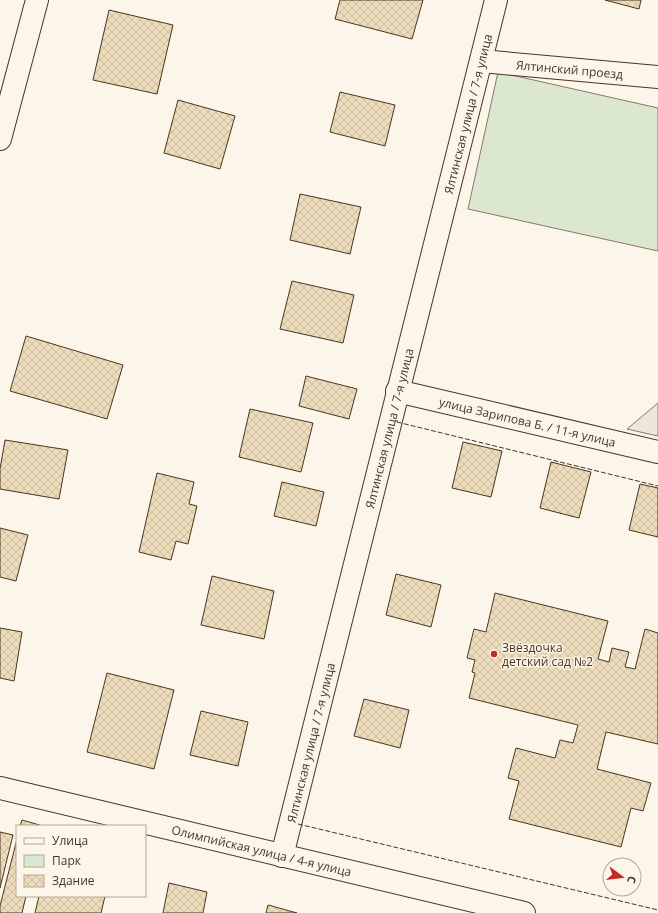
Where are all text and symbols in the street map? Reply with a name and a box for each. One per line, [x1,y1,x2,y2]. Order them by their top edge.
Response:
street label: Ялтинская улица / 7-я улица [439,32,496,196]
street label: Ялтинский проезд [515,56,624,82]
street label: Ялтинская улица / 7-я улица [361,346,417,510]
street label: улица Зарипова Б. / 11-я улица [437,393,618,450]
place label: Звёздочка детский сад №2 [502,639,593,670]
marker: Звёздочка детский сад №2 [489,649,499,659]
street label: Ялтинская улица / 7-я улица [282,661,339,824]
street label: Олимпийская улица / 4-я улица [170,821,353,880]
legend [16,825,146,897]
text: Улица [52,832,88,849]
text: Парк [52,852,82,869]
north arrow [602,857,642,897]
text: Здание [52,872,95,889]
text: С [624,874,640,885]

